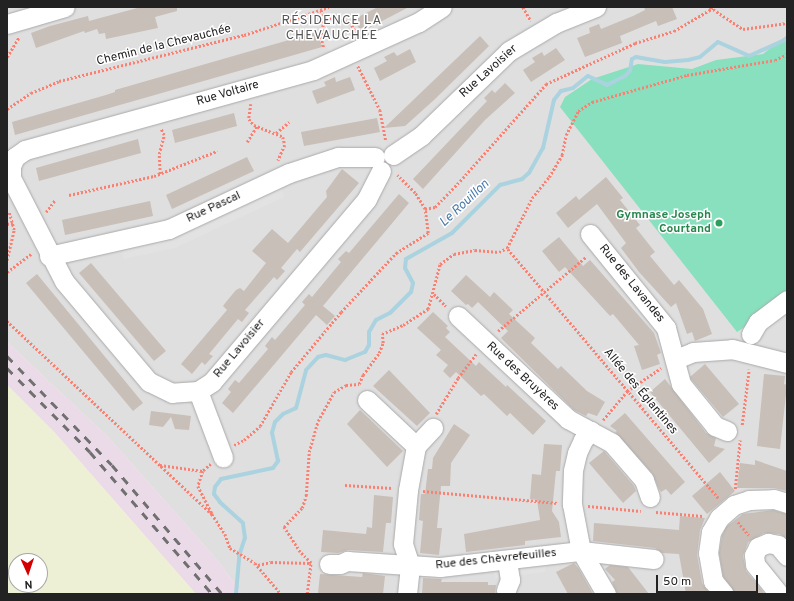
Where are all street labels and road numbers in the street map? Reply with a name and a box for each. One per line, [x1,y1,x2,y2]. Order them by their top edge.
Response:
street label: Chemin de la Chevauchée [95,22,233,70]
street label: Rue Lavoisier [457,42,521,102]
street label: Rue Voltaire [195,78,261,110]
street label: Rue Pascal [185,189,243,227]
street label: Rue des Lavandes [595,242,667,326]
street label: Rue Lavoisier [211,317,269,381]
street label: Rue des Bruyères [483,340,561,414]
street label: Allée des Églantines [600,346,680,438]
street label: Rue des Chèvrefeuilles [435,546,557,574]

